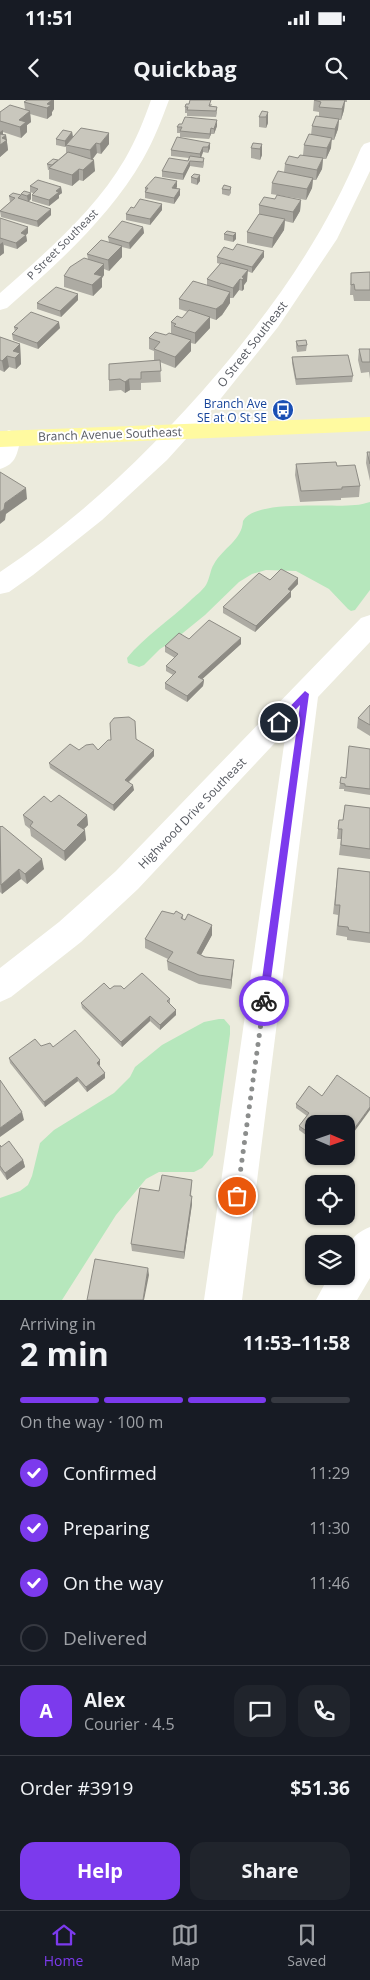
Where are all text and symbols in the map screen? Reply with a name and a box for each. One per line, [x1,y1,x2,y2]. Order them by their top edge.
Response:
text: 11:51 [25,5,74,31]
text: Quickbag [133,53,237,83]
icon: back [20,54,48,82]
icon: search [322,54,350,82]
street label: P Street Southeast [23,205,101,283]
street label: O Street Southeast [213,297,291,391]
place label: Branch Ave SE at O St SE [197,395,267,426]
bus stop icon: Branch Ave SE at O St SE [271,398,295,422]
street label: Branch Avenue Southeast [38,423,182,445]
pin [258,701,300,743]
icon: home [265,708,293,736]
street label: Highwood Drive Southeast [134,754,250,872]
courier [239,976,289,1026]
icon: bike [250,987,278,1015]
north arrow [305,1115,355,1165]
map controls [305,1115,355,1285]
pin [216,1175,258,1217]
button: locate [305,1175,355,1225]
icon: bag [223,1182,251,1210]
button: layers [305,1235,355,1285]
text: Arriving in [20,1313,96,1335]
text: 11:53–11:58 [243,1330,350,1356]
text: 2 min [20,1332,109,1375]
text: On the way · 100 m [20,1411,163,1433]
icon: check [20,1459,48,1487]
text: Confirmed [63,1460,157,1486]
text: 11:29 [309,1462,350,1484]
icon: check [20,1514,48,1542]
text: Preparing [63,1515,150,1541]
text: 11:30 [309,1517,350,1539]
icon: check [20,1569,48,1597]
text: On the way [63,1570,163,1596]
text: 11:46 [309,1572,350,1594]
text: Delivered [63,1625,147,1651]
button: chat [234,1685,286,1737]
button: phone [298,1685,350,1737]
text: Alex [84,1687,125,1713]
text: A [39,1698,53,1724]
text: Courier · 4.5 [84,1713,175,1735]
text: Order #3919 [20,1775,133,1801]
text: $51.36 [290,1775,350,1801]
button: Help [20,1842,180,1900]
button: Share [190,1842,350,1900]
tab: Home [44,1921,83,1970]
tab: Map [171,1921,200,1970]
tab: Saved [287,1921,326,1970]

